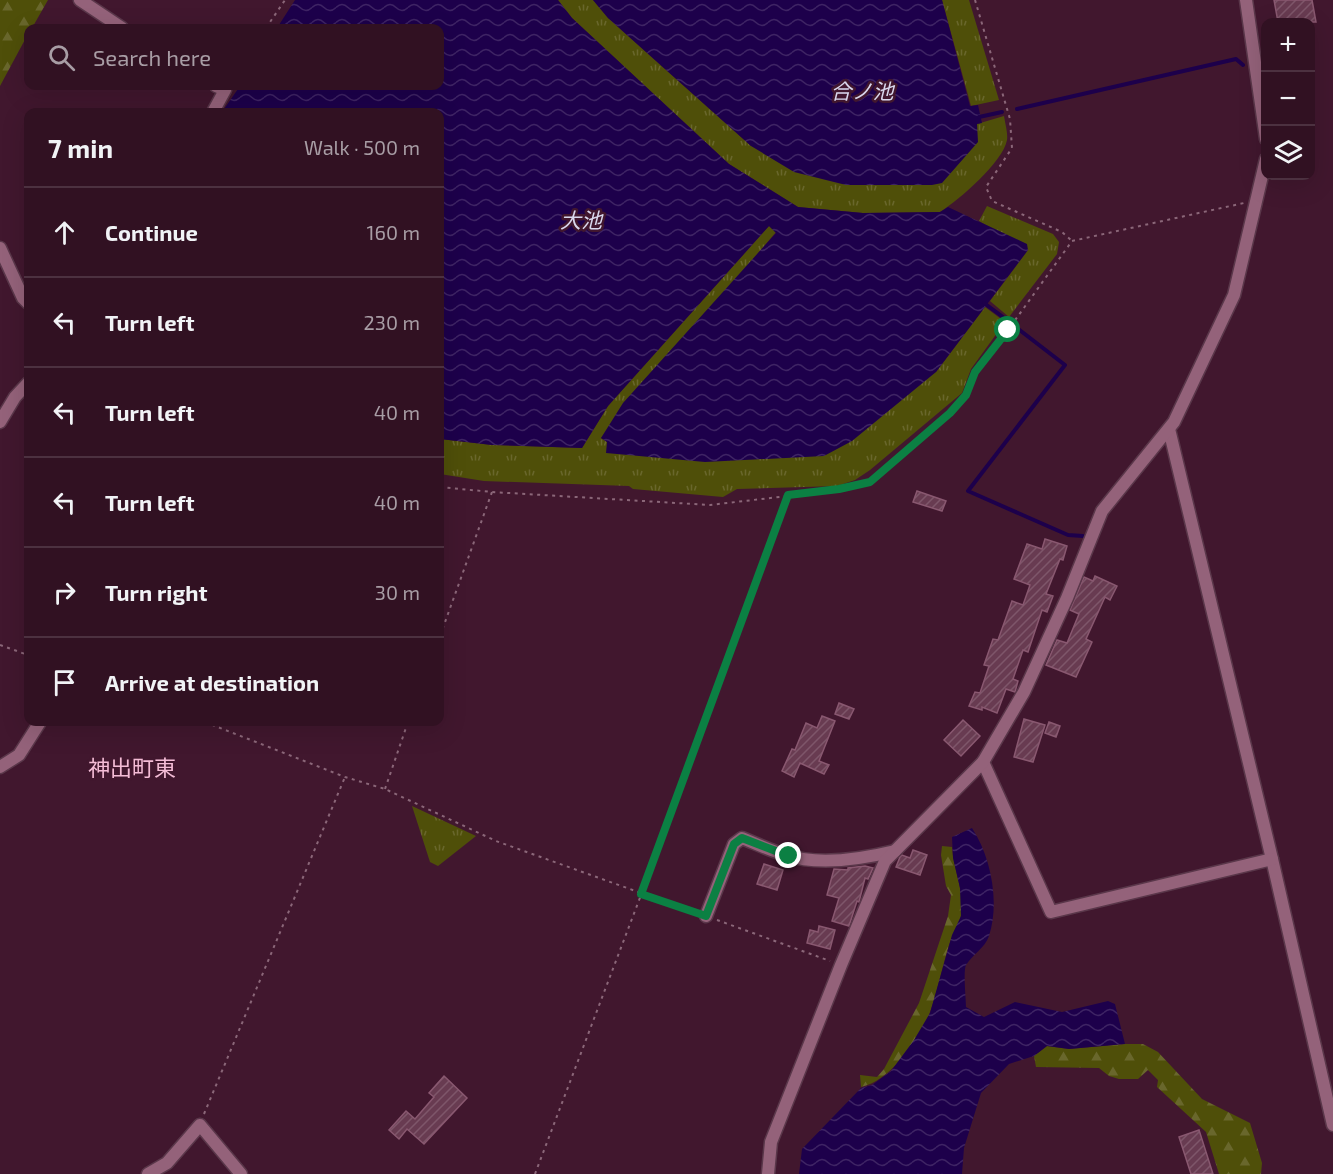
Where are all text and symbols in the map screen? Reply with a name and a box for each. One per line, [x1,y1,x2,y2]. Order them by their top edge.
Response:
map controls [1261,18,1315,180]
button: + [1261,18,1315,72]
search box [24,24,444,90]
icon: search [45,41,78,74]
text: Search here [93,44,211,70]
button: − [1261,72,1315,126]
water label: 合ノ池 [831,78,895,103]
button: layers [1261,126,1315,180]
text: 7 min [48,132,113,163]
text: Walk · 500 m [304,135,420,159]
water label: 大池 [560,207,604,232]
icon: ahead [48,216,81,249]
text: Continue [105,219,198,245]
text: 160 m [367,220,420,244]
icon: left [48,306,81,339]
text: Turn left [105,309,194,335]
text: 230 m [364,310,420,334]
route start [994,316,1020,342]
icon: left [48,396,81,429]
text: Turn left [105,399,194,425]
text: 40 m [374,400,420,424]
icon: left [48,486,81,519]
text: Turn left [105,489,194,515]
text: 40 m [374,490,420,514]
icon: right [48,576,81,609]
text: Turn right [105,579,207,605]
text: 30 m [375,580,420,604]
icon: arrive [48,666,81,699]
text: Arrive at destination [105,669,319,695]
district label: 神出町東 [88,754,176,780]
route end [775,842,801,868]

